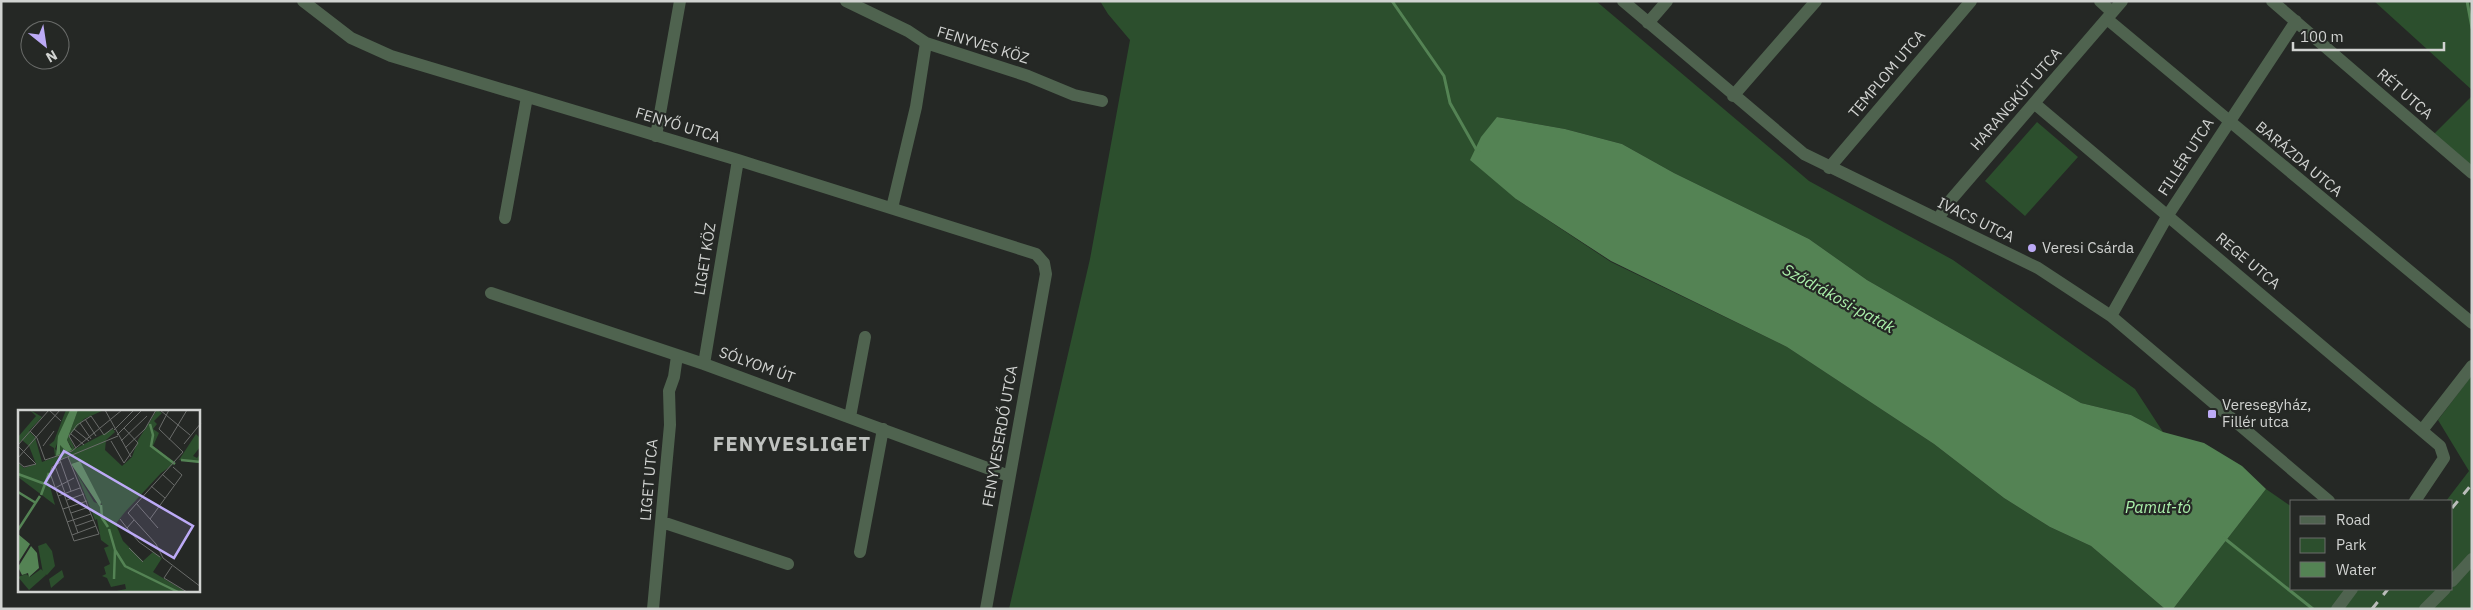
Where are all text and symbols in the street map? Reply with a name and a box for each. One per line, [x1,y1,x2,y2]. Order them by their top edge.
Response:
north arrow [20,20,70,70]
scale bar [2293,20,2444,52]
street label: FENYVES KÖZ [935,22,1032,68]
street label: TEMPLOM UTCA [1844,25,1929,122]
text: 100 m [2300,27,2344,46]
street label: HARANGKÚT UTCA [1966,43,2066,154]
text: N [43,46,60,67]
street label: RÉT UTCA [2373,64,2437,123]
street label: FENYŐ UTCA [633,103,723,147]
street label: FILLÉR UTCA [2153,114,2218,199]
street label: BARÁZDA UTCA [2252,117,2347,201]
street label: IVACS UTCA [1935,193,2018,246]
street label: LIGET KÖZ [689,221,720,296]
street label: REGE UTCA [2212,228,2285,293]
place label: Veresi Csárda [2042,238,2134,257]
marker: Veresi Csárda [2026,242,2038,254]
water label: Sződrákosi-patak [1779,259,1899,337]
street label: SÓLYOM ÚT [717,342,798,387]
street label: FENYVESERDŐ UTCA [978,363,1021,508]
place label: Veresegyház, Fillér utca [2222,395,2311,431]
marker: Veresegyház, Fillér utca [2206,408,2218,420]
inset map [18,410,200,592]
district label: FENYVESLIGET [713,430,871,457]
street label: LIGET UTCA [635,438,662,522]
water label: Pamut-tó [2125,497,2191,517]
legend [2290,500,2453,590]
text: Road [2336,510,2371,529]
text: Park [2336,535,2366,554]
text: Water [2336,560,2377,579]

